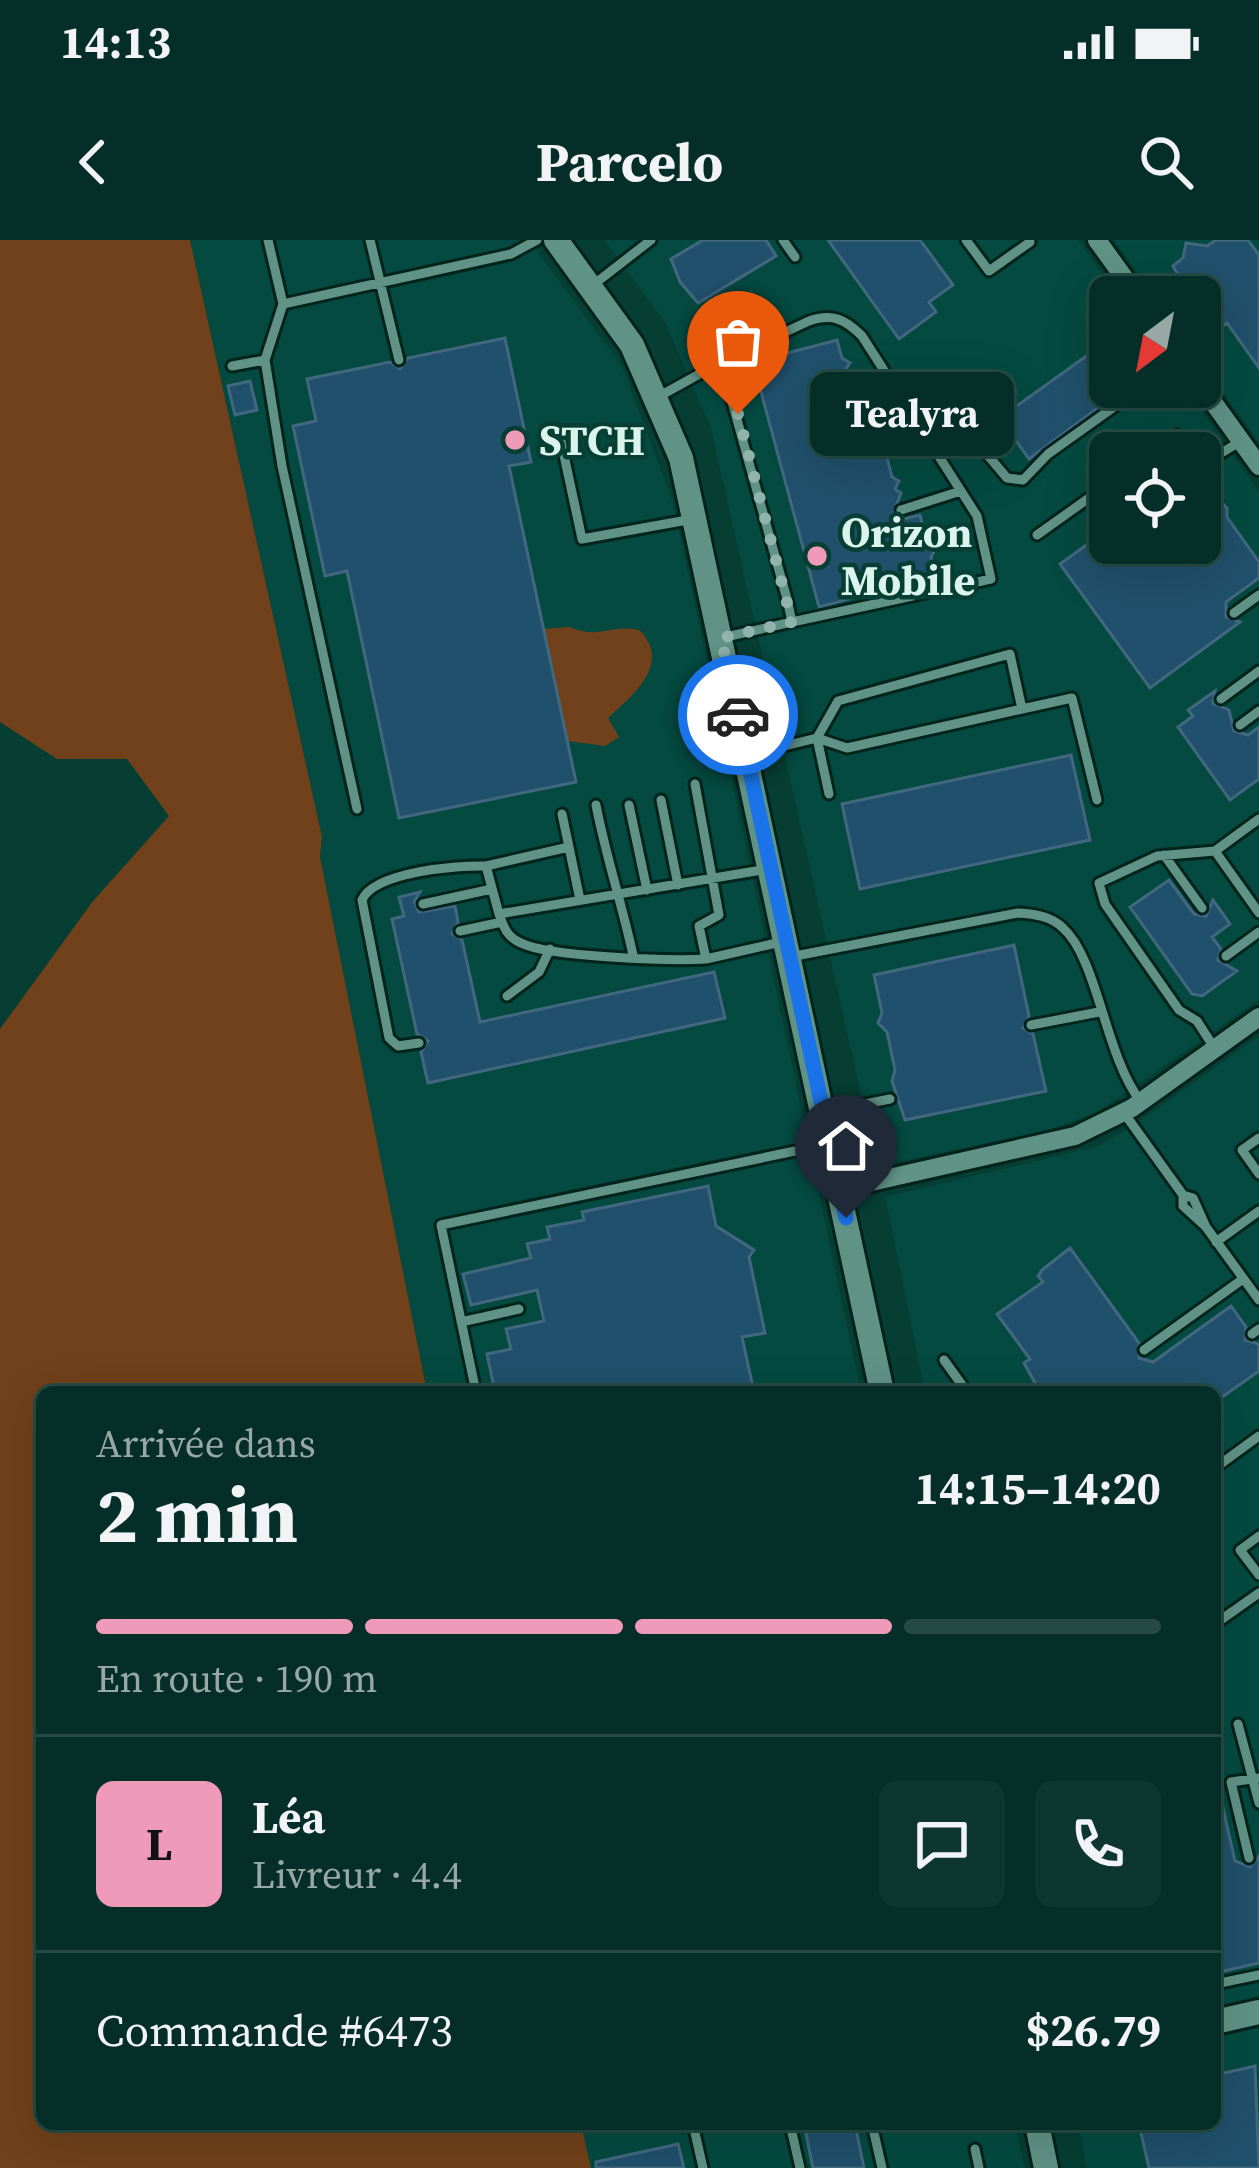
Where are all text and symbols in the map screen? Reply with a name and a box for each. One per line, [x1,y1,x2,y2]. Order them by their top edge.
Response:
text: 14:13 [60,11,171,73]
text: Parcelo [536,125,723,199]
icon: back [60,129,126,195]
icon: search [1133,129,1199,195]
north arrow [1089,276,1221,408]
map controls [1089,276,1221,564]
pin [687,291,789,414]
icon: bag [705,309,771,375]
callout: Tealyra [810,372,1014,456]
text: Tealyra [845,387,979,440]
place label: STCH [539,411,645,469]
marker: STCH [502,427,528,453]
button: locate [1089,432,1221,564]
place label: Orizon Mobile [841,503,975,609]
marker: Orizon Mobile [804,543,830,569]
courier [678,655,798,775]
icon: car [705,682,771,748]
pin [795,1095,897,1218]
icon: home [813,1113,879,1179]
text: Arrivée dans [96,1417,316,1470]
text: 14:15–14:20 [915,1457,1161,1519]
text: 2 min [96,1461,298,1568]
text: En route · 190 m [96,1652,377,1705]
button: chat [879,1781,1005,1907]
button: phone [1035,1781,1161,1907]
text: Léa [252,1786,325,1848]
text: L [146,1813,172,1875]
text: Livreur · 4.4 [252,1848,462,1901]
text: Commande #6473 [96,1999,453,2061]
text: $26.79 [1026,1999,1161,2061]

